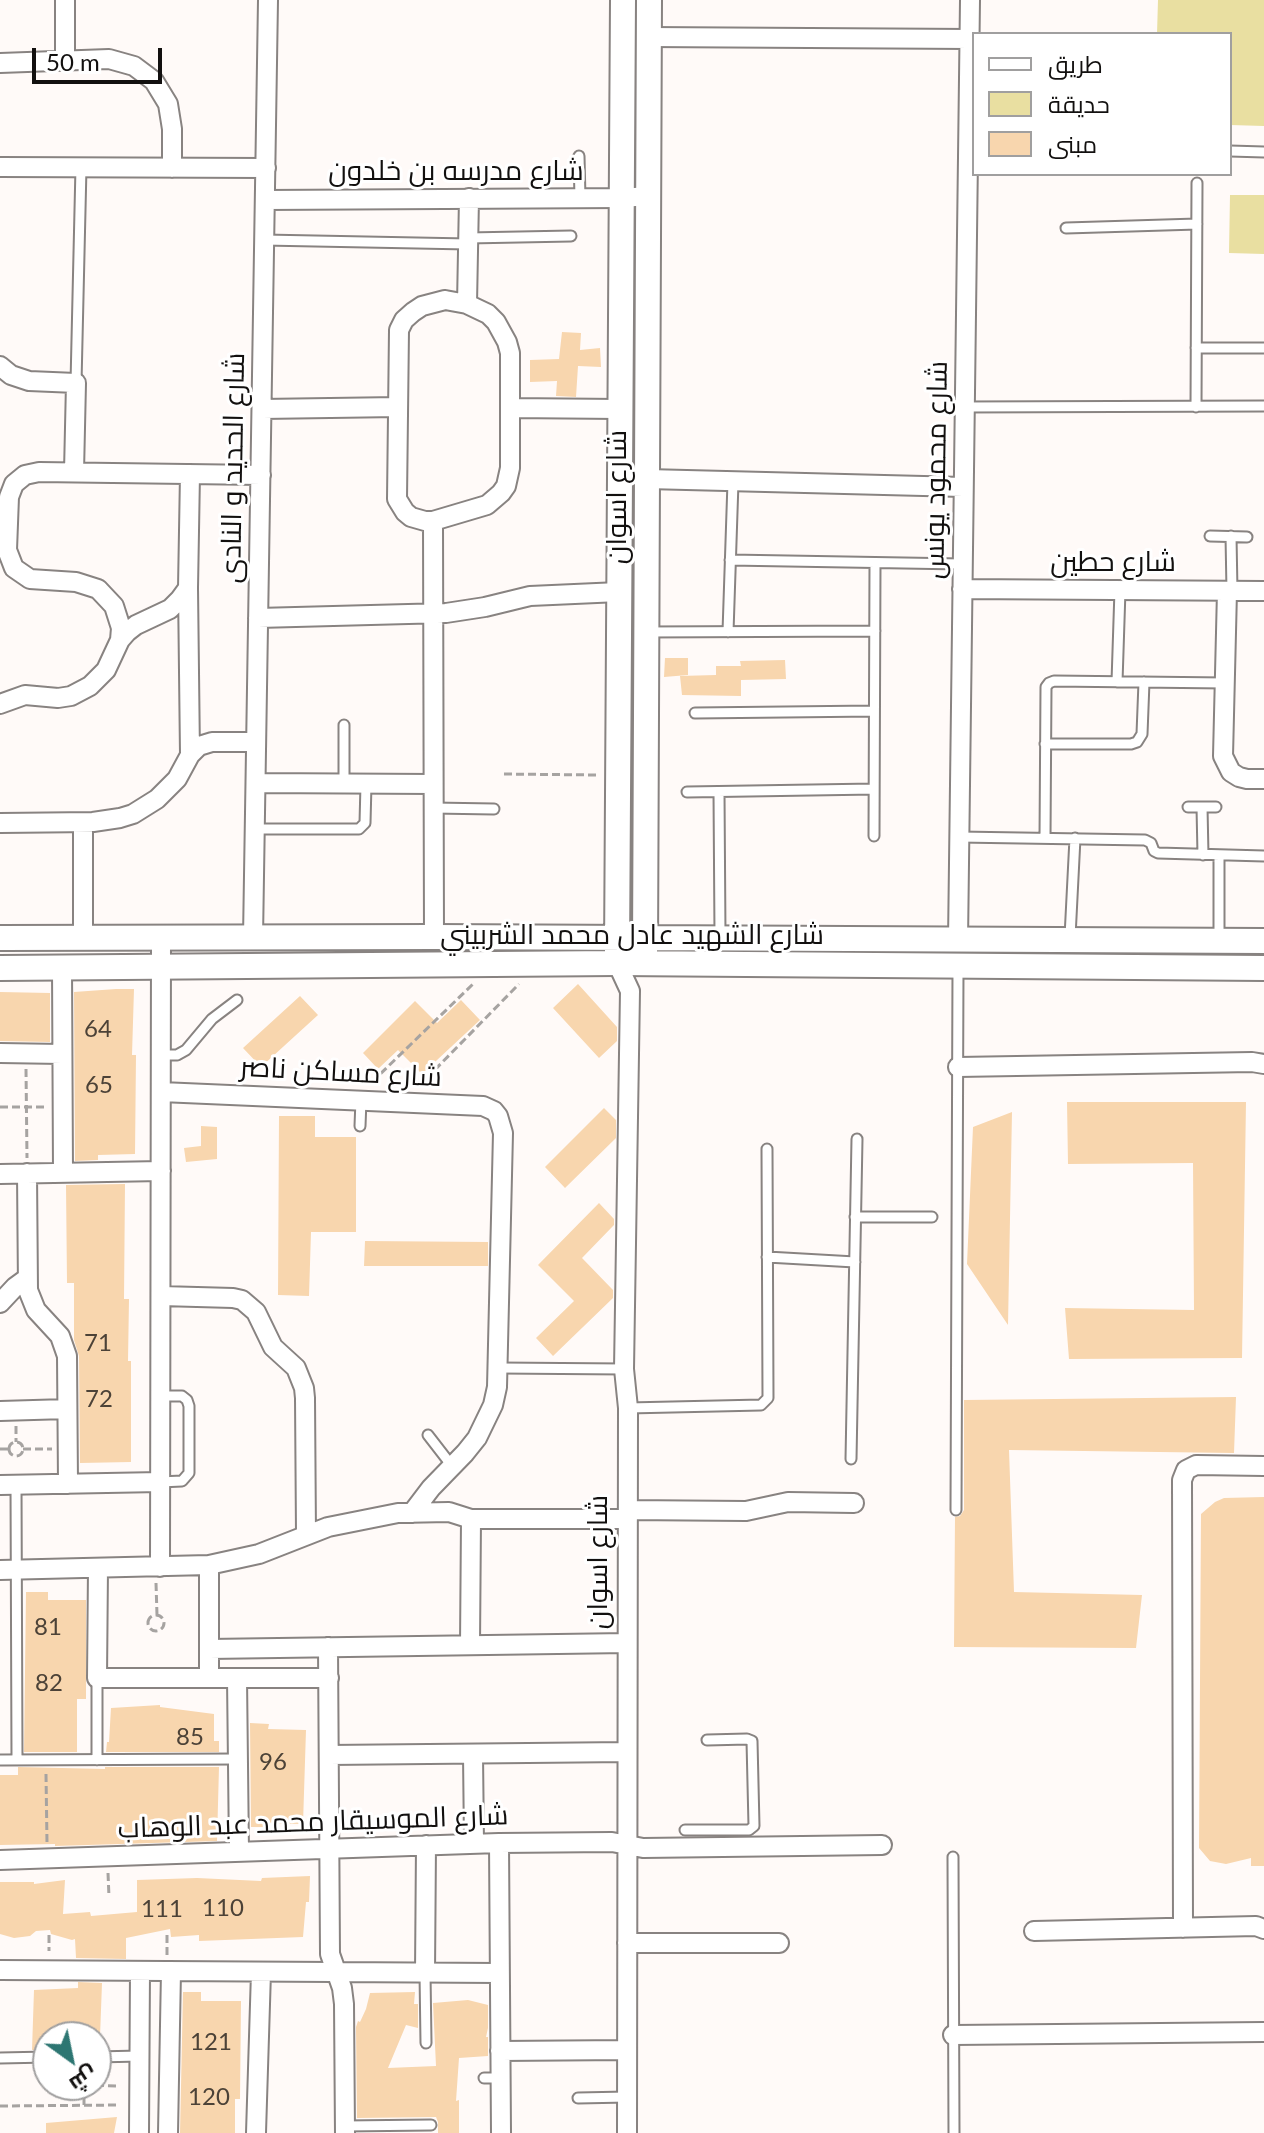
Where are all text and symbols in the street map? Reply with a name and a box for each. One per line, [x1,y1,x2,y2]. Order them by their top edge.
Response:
scale bar [36,32,166,82]
legend [972,32,1232,176]
text: 50 m [46,47,100,76]
text: طريق [1048,49,1103,78]
text: حديقة [1048,89,1110,118]
text: مبنى [1048,129,1097,158]
street label: شارع مدرسه بن خلدون [328,154,584,188]
street label: شارع الحديد و النادى [214,352,252,584]
street label: شارع محمود يونس [917,361,955,579]
street label: شارع اسوان [600,430,634,564]
street label: شارع حطين [1050,545,1176,579]
street label: شارع الشهيد عادل محمد الشربيني [440,918,824,952]
house number: 64 [84,1015,112,1043]
street label: شارع مساكن ناصر [239,1050,443,1094]
house number: 65 [85,1071,113,1099]
house number: 71 [84,1329,112,1357]
house number: 72 [85,1385,113,1413]
street label: شارع اسوان [581,1495,615,1629]
house number: 81 [34,1613,62,1641]
house number: 82 [35,1669,63,1697]
house number: 85 [176,1723,204,1751]
house number: 96 [259,1748,287,1776]
street label: شارع الموسيقار محمد عبد الوهاب [117,1798,509,1846]
house number: 110 [202,1894,244,1922]
house number: 111 [141,1895,183,1923]
north arrow [32,2021,112,2101]
house number: 121 [190,2028,232,2056]
text: ش [65,2061,103,2099]
house number: 120 [188,2083,230,2111]

